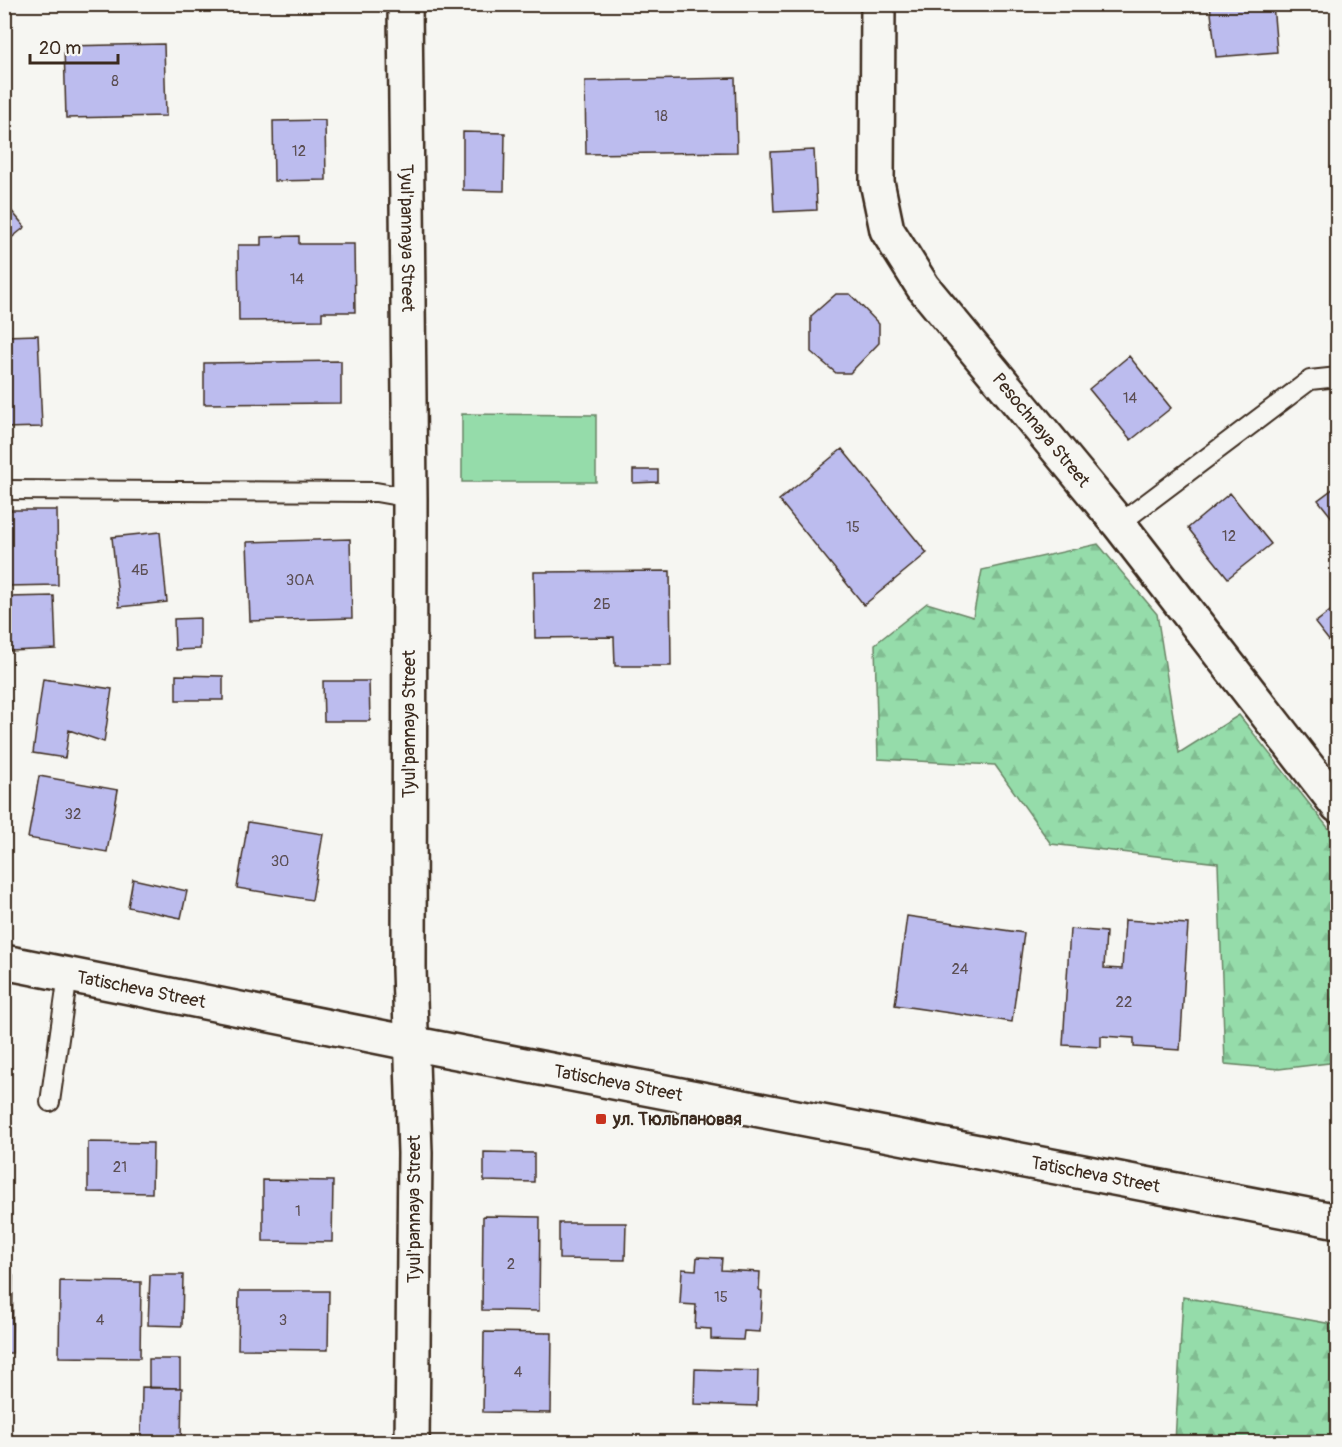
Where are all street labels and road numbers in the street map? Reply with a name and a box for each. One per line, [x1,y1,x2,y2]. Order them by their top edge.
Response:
street label: Tyul'pannaya Street [395,164,420,313]
street label: Pesochnaya Street [987,368,1096,492]
street label: Tyul'pannaya Street [398,649,421,798]
street label: Tatischeva Street [75,965,209,1014]
street label: Tatischeva Street [552,1059,685,1107]
street label: Tyul'pannaya Street [403,1134,426,1283]
street label: Tatischeva Street [1029,1151,1163,1198]

